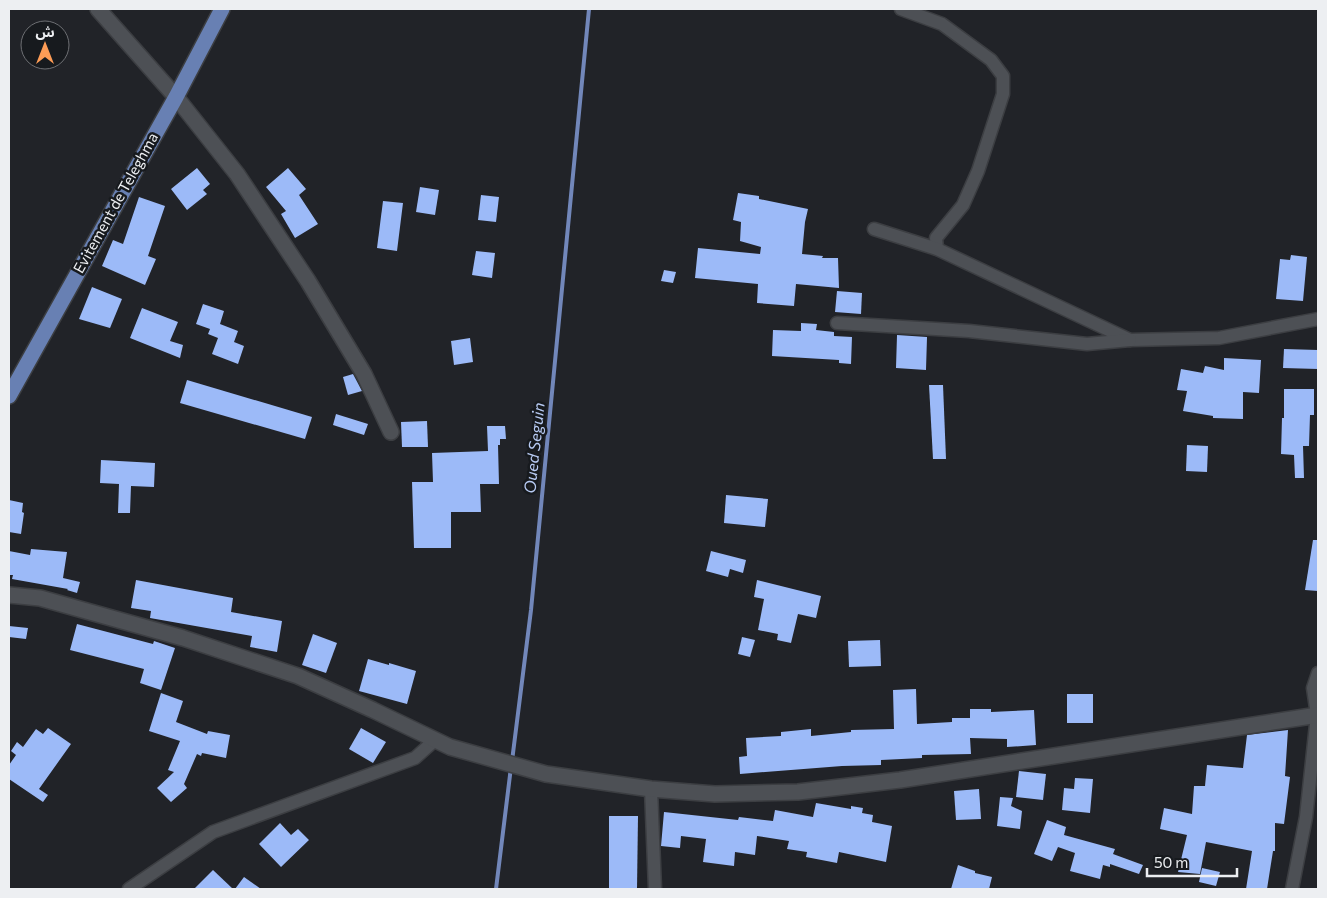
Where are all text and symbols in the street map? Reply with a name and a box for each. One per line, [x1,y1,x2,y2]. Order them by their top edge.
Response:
north arrow [20,20,70,70]
text: ش [35,23,55,40]
street label: Evitement de Teleghma [69,129,161,276]
water label: Oued Seguin [519,401,548,494]
scale bar [1147,846,1237,878]
text: 50 m [1154,853,1188,871]

